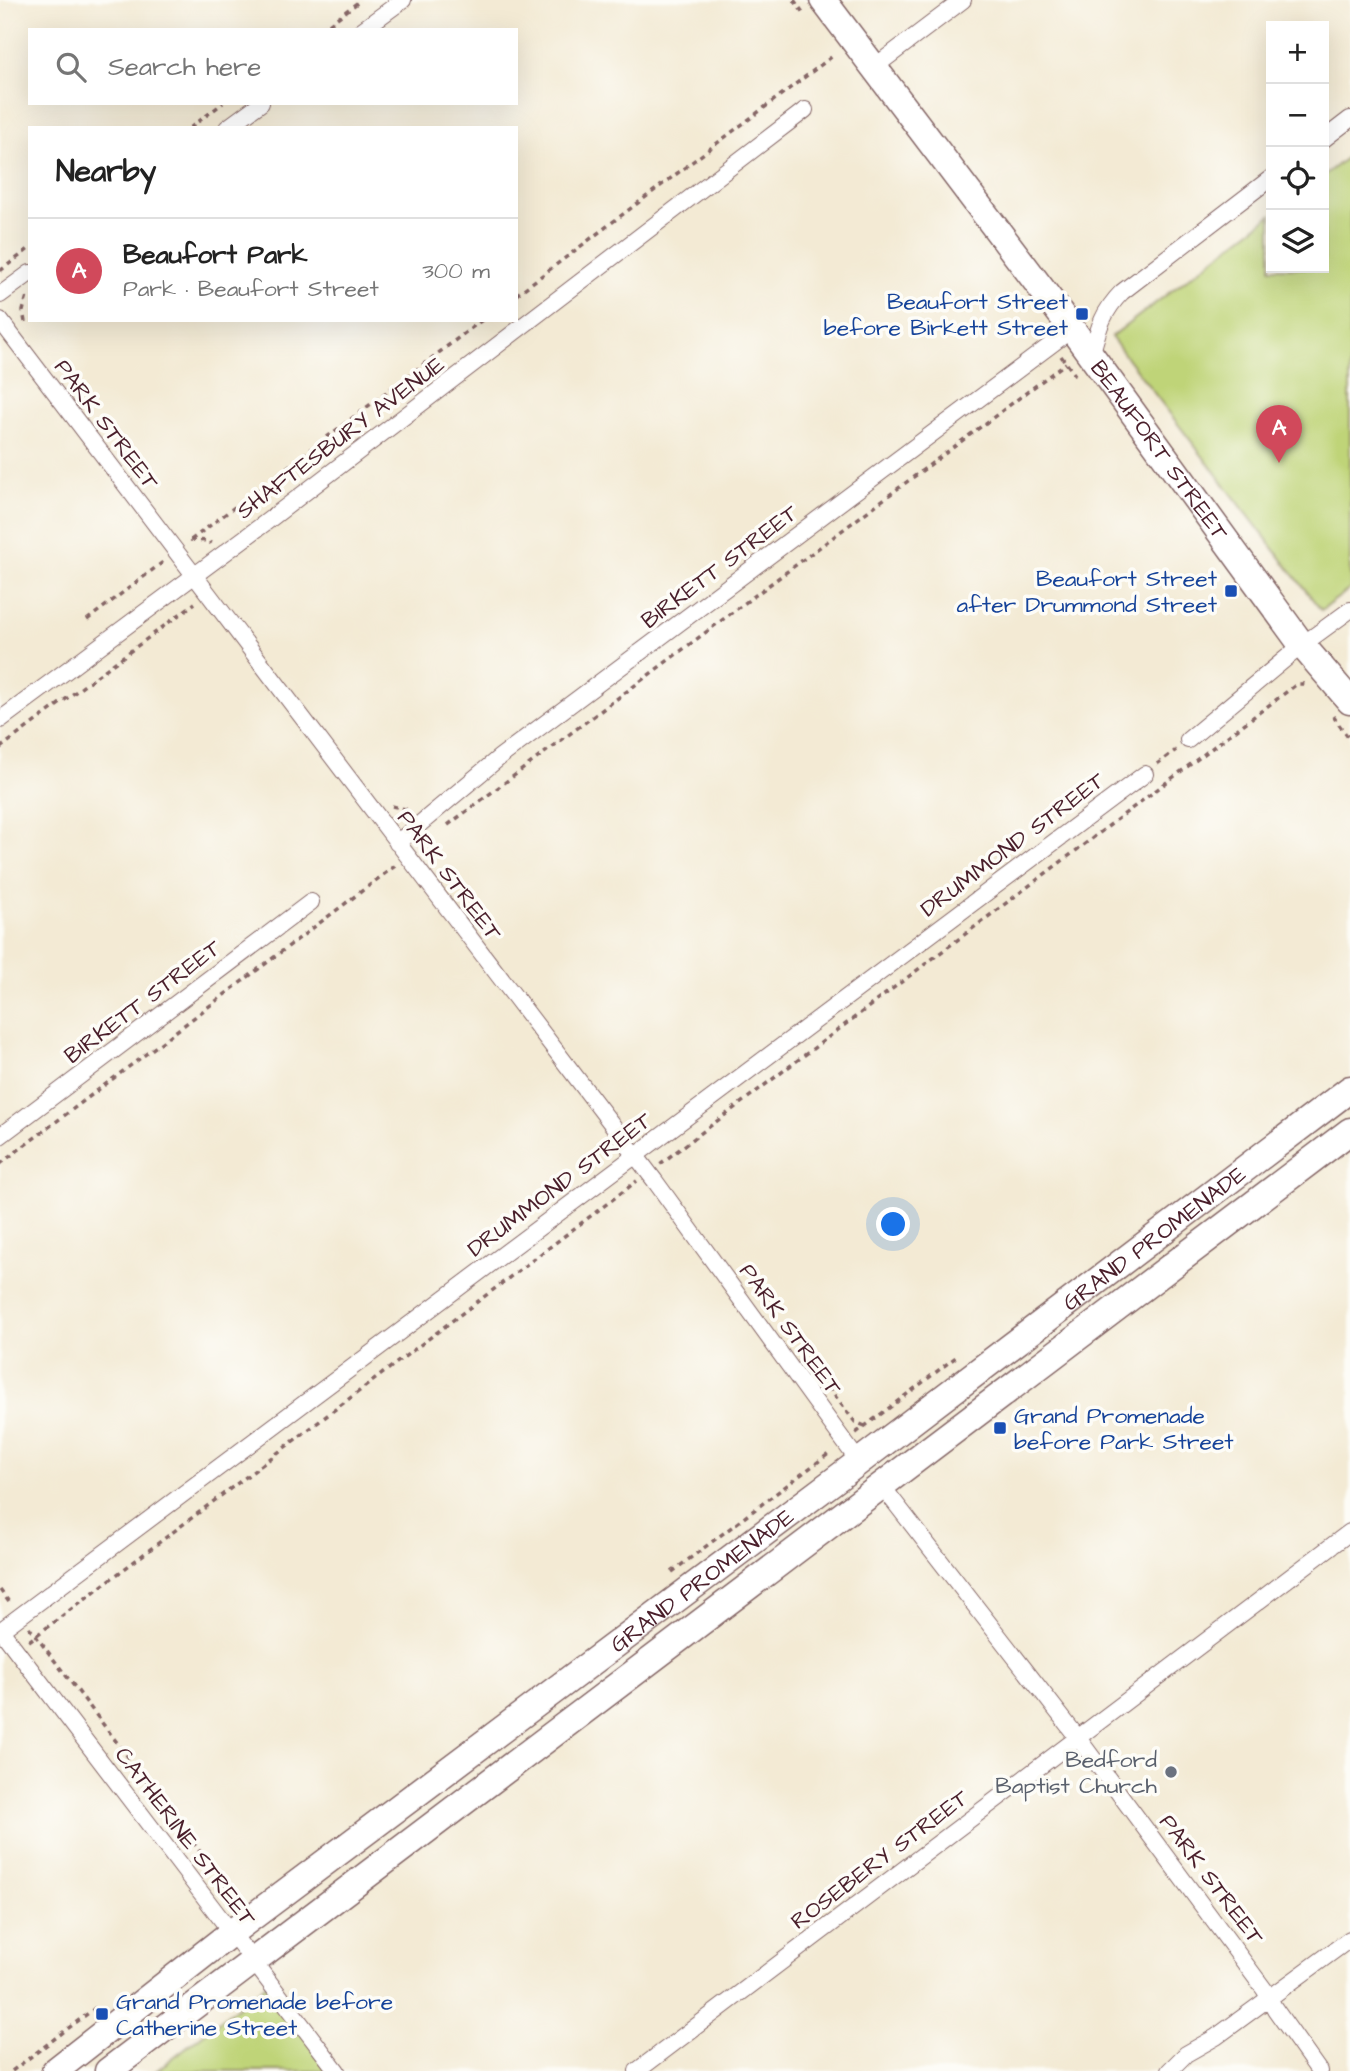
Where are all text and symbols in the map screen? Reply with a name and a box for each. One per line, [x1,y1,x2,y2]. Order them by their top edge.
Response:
map controls [1266,21,1329,273]
button: + [1266,21,1329,84]
search box [28,28,518,105]
icon: search [52,48,90,86]
text: Search here [108,49,261,85]
button: − [1266,84,1329,147]
button: locate [1266,147,1329,210]
text: Nearby [56,151,156,193]
button: layers [1266,210,1329,273]
text: Beaufort Park [123,237,307,273]
text: A [72,255,86,287]
text: 300 m [422,255,490,287]
text: Park · Beaufort Street [123,273,379,305]
place label: Beaufort Street before Birkett Street [824,286,1069,344]
marker: Beaufort Street before Birkett Street [1074,306,1090,322]
street label: SHAFTESBURY AVENUE [230,349,452,527]
street label: PARK STREET [46,353,166,497]
street label: BEAUFORT STREET [1083,354,1236,548]
pin: A [1256,405,1302,463]
street label: BIRKETT STREET [635,497,805,636]
place label: Beaufort Street after Drummond Street [957,563,1218,621]
marker: Beaufort Street after Drummond Street [1223,583,1239,599]
street label: DRUMMOND STREET [914,764,1112,925]
street label: PARK STREET [389,804,509,948]
street label: BIRKETT STREET [58,932,228,1071]
street label: DRUMMOND STREET [461,1104,659,1265]
street label: GRAND PROMENADE [1056,1158,1253,1319]
your location [876,1207,910,1241]
street label: PARK STREET [731,1257,849,1403]
place label: Grand Promenade before Park Street [1014,1400,1234,1458]
marker: Grand Promenade before Park Street [992,1420,1008,1436]
street label: GRAND PROMENADE [604,1501,801,1660]
street label: CATHERINE STREET [107,1740,264,1933]
place label: Bedford Baptist Church [995,1744,1158,1802]
marker: Bedford Baptist Church [1163,1764,1179,1780]
street label: ROSEBERY STREET [784,1782,976,1937]
street label: PARK STREET [1151,1808,1271,1952]
place label: Grand Promenade before Catherine Street [116,1986,393,2044]
marker: Grand Promenade before Catherine Street [94,2006,110,2022]

